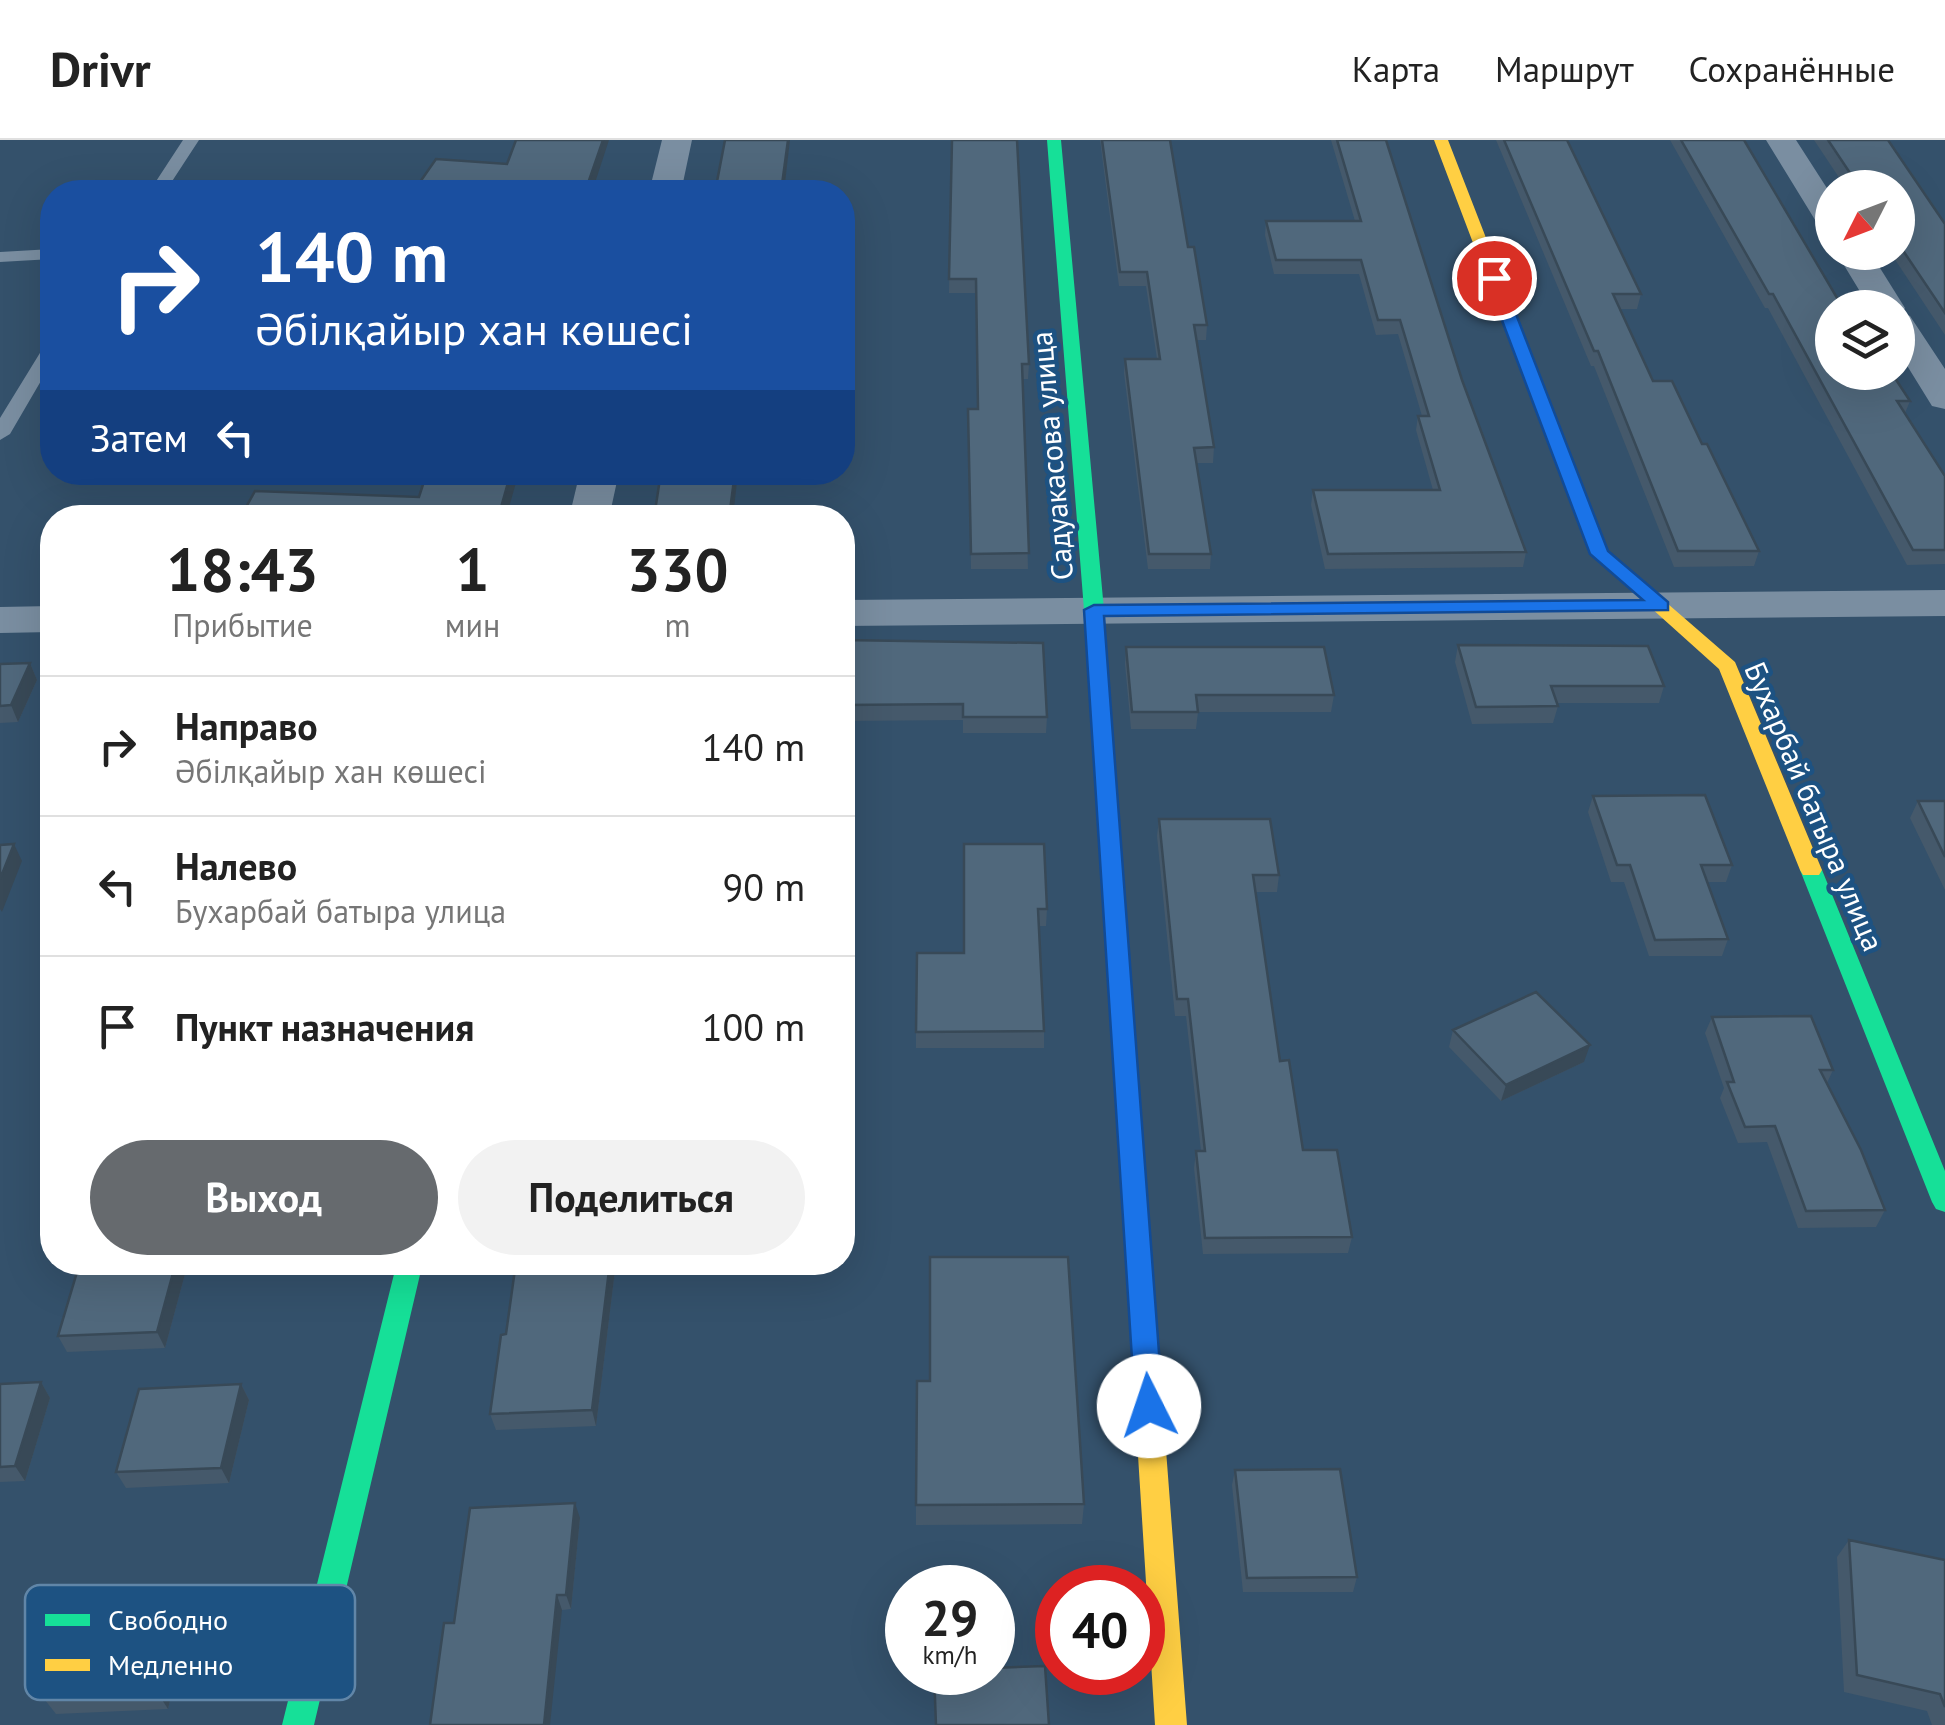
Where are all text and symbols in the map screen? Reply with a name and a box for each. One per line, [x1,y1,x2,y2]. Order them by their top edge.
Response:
text: Drivr [50,38,151,100]
text: Карта [1352,46,1440,92]
text: Маршрут [1495,46,1634,92]
text: Сохранённые [1689,46,1895,92]
north arrow [1815,170,1915,270]
map controls [1815,170,1915,390]
text: 140 m [255,211,448,301]
icon: right [90,220,220,350]
pin [1452,236,1537,321]
icon: arrive [1467,251,1522,306]
button: layers [1815,290,1915,390]
text: Әбілқайыр хан көшесі [255,299,693,357]
street label: Садуакасова улица [1021,330,1081,582]
icon: left [208,410,263,465]
text: Затем [90,413,188,462]
text: 18:43 [166,530,319,608]
text: 1 [456,530,490,608]
text: 330 [627,530,729,608]
text: Прибытие [172,604,313,646]
text: мин [445,604,500,646]
text: m [665,604,691,646]
street label: Бухарбай батыра улица [1736,656,1894,956]
text: Направо [175,701,318,750]
icon: right [90,719,145,774]
text: 140 m [702,722,805,771]
text: Әбілқайыр хан көшесі [175,750,487,792]
text: Налево [175,841,297,890]
icon: left [90,859,145,914]
text: 90 m [723,862,805,911]
text: Бухарбай батыра улица [175,890,506,932]
icon: arrive [90,999,145,1054]
text: Пункт назначения [175,1002,474,1051]
text: 100 m [702,1002,805,1051]
button: Выход [90,1140,438,1255]
button: Поделиться [458,1140,805,1255]
position arrow [1097,1354,1201,1458]
speed limit sign: 40 [1035,1565,1165,1695]
legend [25,1585,355,1700]
text: 29 [922,1585,978,1650]
text: Свободно [108,1601,228,1638]
text: km/h [923,1639,977,1671]
text: Медленно [108,1646,233,1683]

